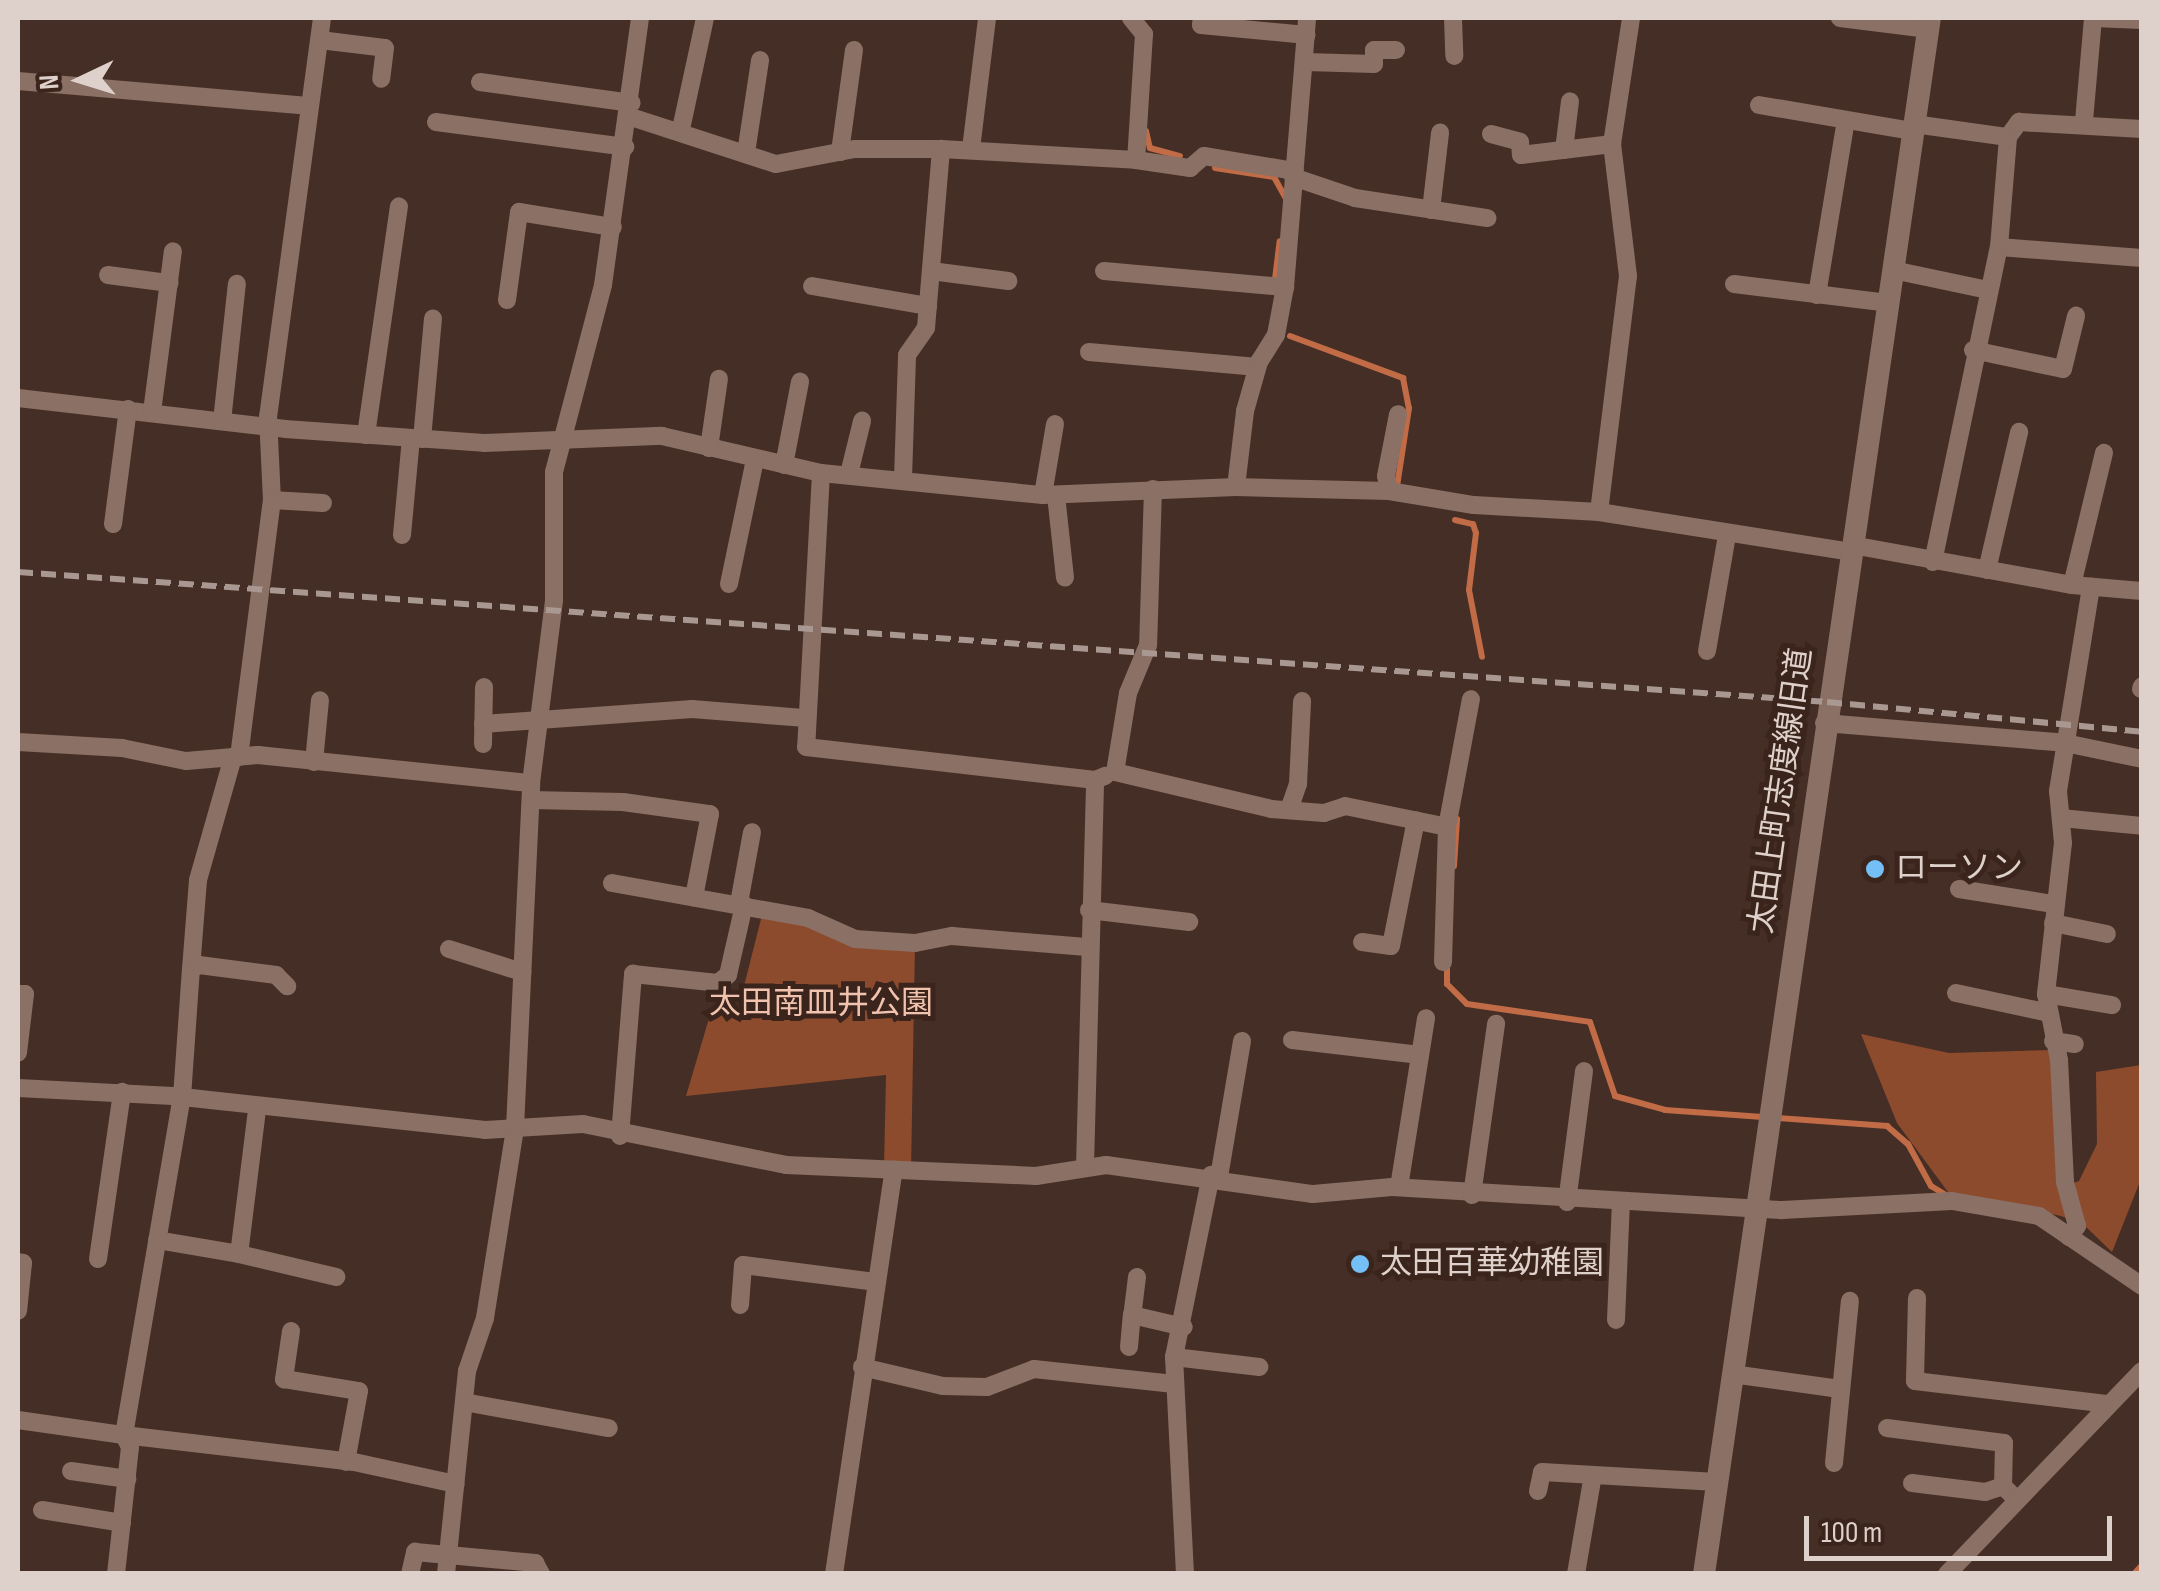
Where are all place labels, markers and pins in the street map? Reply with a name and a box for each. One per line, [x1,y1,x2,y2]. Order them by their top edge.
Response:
place label: ローソン [1895,850,2023,888]
marker: ローソン [1864,858,1886,880]
place label: 太田百華幼稚園 [1380,1245,1604,1283]
marker: 太田百華幼稚園 [1349,1253,1371,1275]

